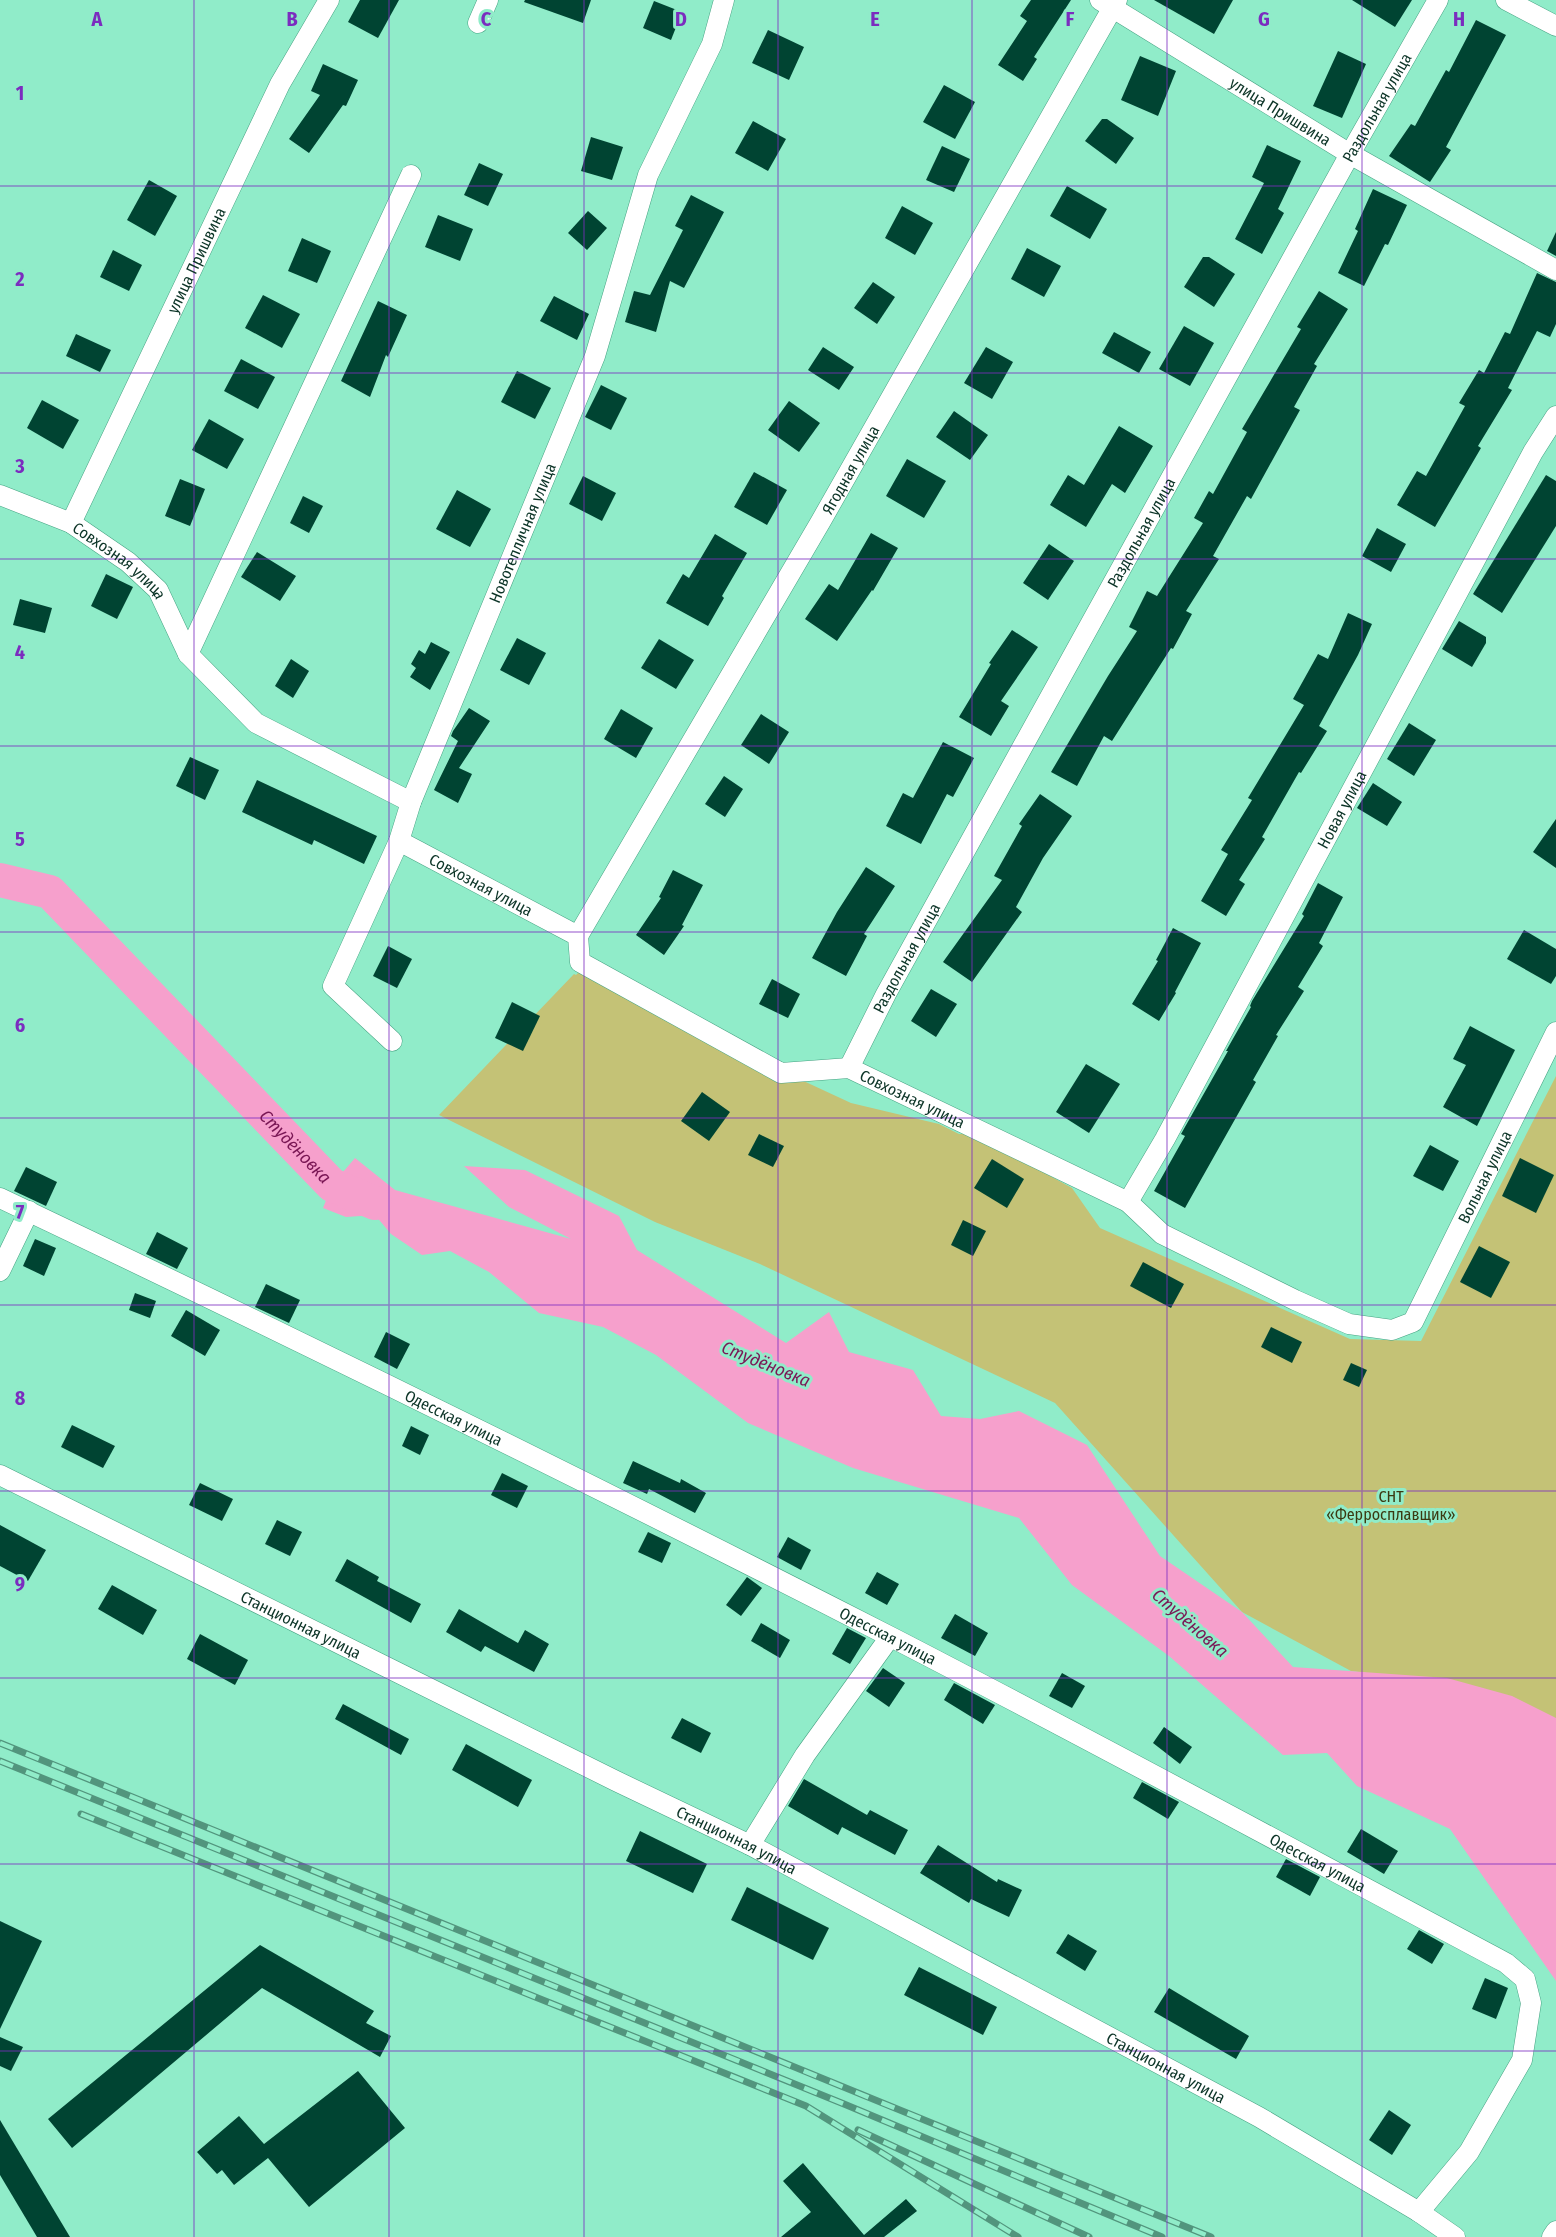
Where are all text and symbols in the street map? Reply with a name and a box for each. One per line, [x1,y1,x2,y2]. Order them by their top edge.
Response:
text: A [91,7,104,31]
text: B [286,7,298,31]
text: C [481,7,492,31]
text: D [675,7,687,31]
text: E [870,7,880,31]
text: F [1066,7,1075,31]
text: G [1258,7,1270,31]
text: H [1453,7,1465,31]
street label: Раздольная улица [1338,49,1415,165]
street label: улица Пришвина [1227,73,1335,150]
text: 1 [16,81,24,105]
street label: улица Пришвина [163,204,229,316]
text: 2 [14,267,25,291]
street label: Ягодная улица [817,422,883,517]
text: 3 [14,454,25,478]
street label: Новотепличная улица [485,460,559,606]
street label: Раздольная улица [1103,474,1179,591]
street label: Совхозная улица [69,518,170,602]
text: 4 [15,640,25,664]
street label: Новая улица [1313,767,1370,852]
text: 5 [15,827,25,851]
street label: Совхозная улица [426,849,536,920]
street label: Раздольная улица [869,900,944,1016]
text: 6 [15,1013,25,1037]
street label: Совхозная улица [857,1065,968,1132]
water label: Студёновка [255,1105,336,1188]
street label: Вольная улица [1454,1127,1515,1226]
text: 7 [16,1200,25,1224]
water label: Студёновка [718,1336,814,1392]
street label: Одесская улица [402,1385,506,1450]
text: 8 [15,1386,26,1410]
park label: СНТ «Ферросплавщик» [1326,1487,1456,1524]
text: 9 [15,1572,25,1596]
water label: Студёновка [1147,1584,1233,1662]
street label: Станционная улица [238,1587,364,1662]
street label: Одесская улица [836,1603,940,1668]
street label: Станционная улица [674,1802,800,1878]
street label: Одесская улица [1266,1829,1369,1896]
street label: Станционная улица [1103,2028,1229,2107]

